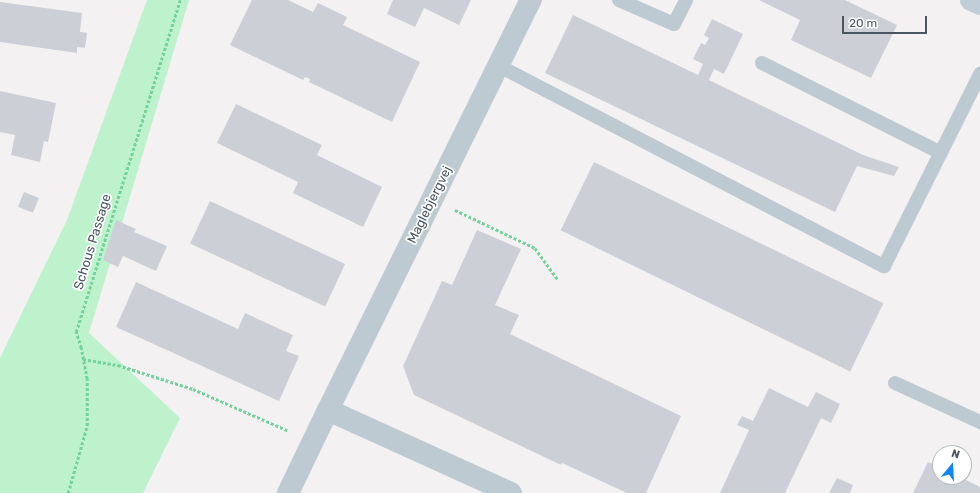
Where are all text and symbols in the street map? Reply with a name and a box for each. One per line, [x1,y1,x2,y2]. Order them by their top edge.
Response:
scale bar [844,8,929,34]
text: 20 m [849,16,877,30]
street label: Maglebjergvej [405,164,455,246]
street label: Schous Passage [71,192,115,292]
north arrow [932,445,972,485]
text: N [950,447,961,461]

